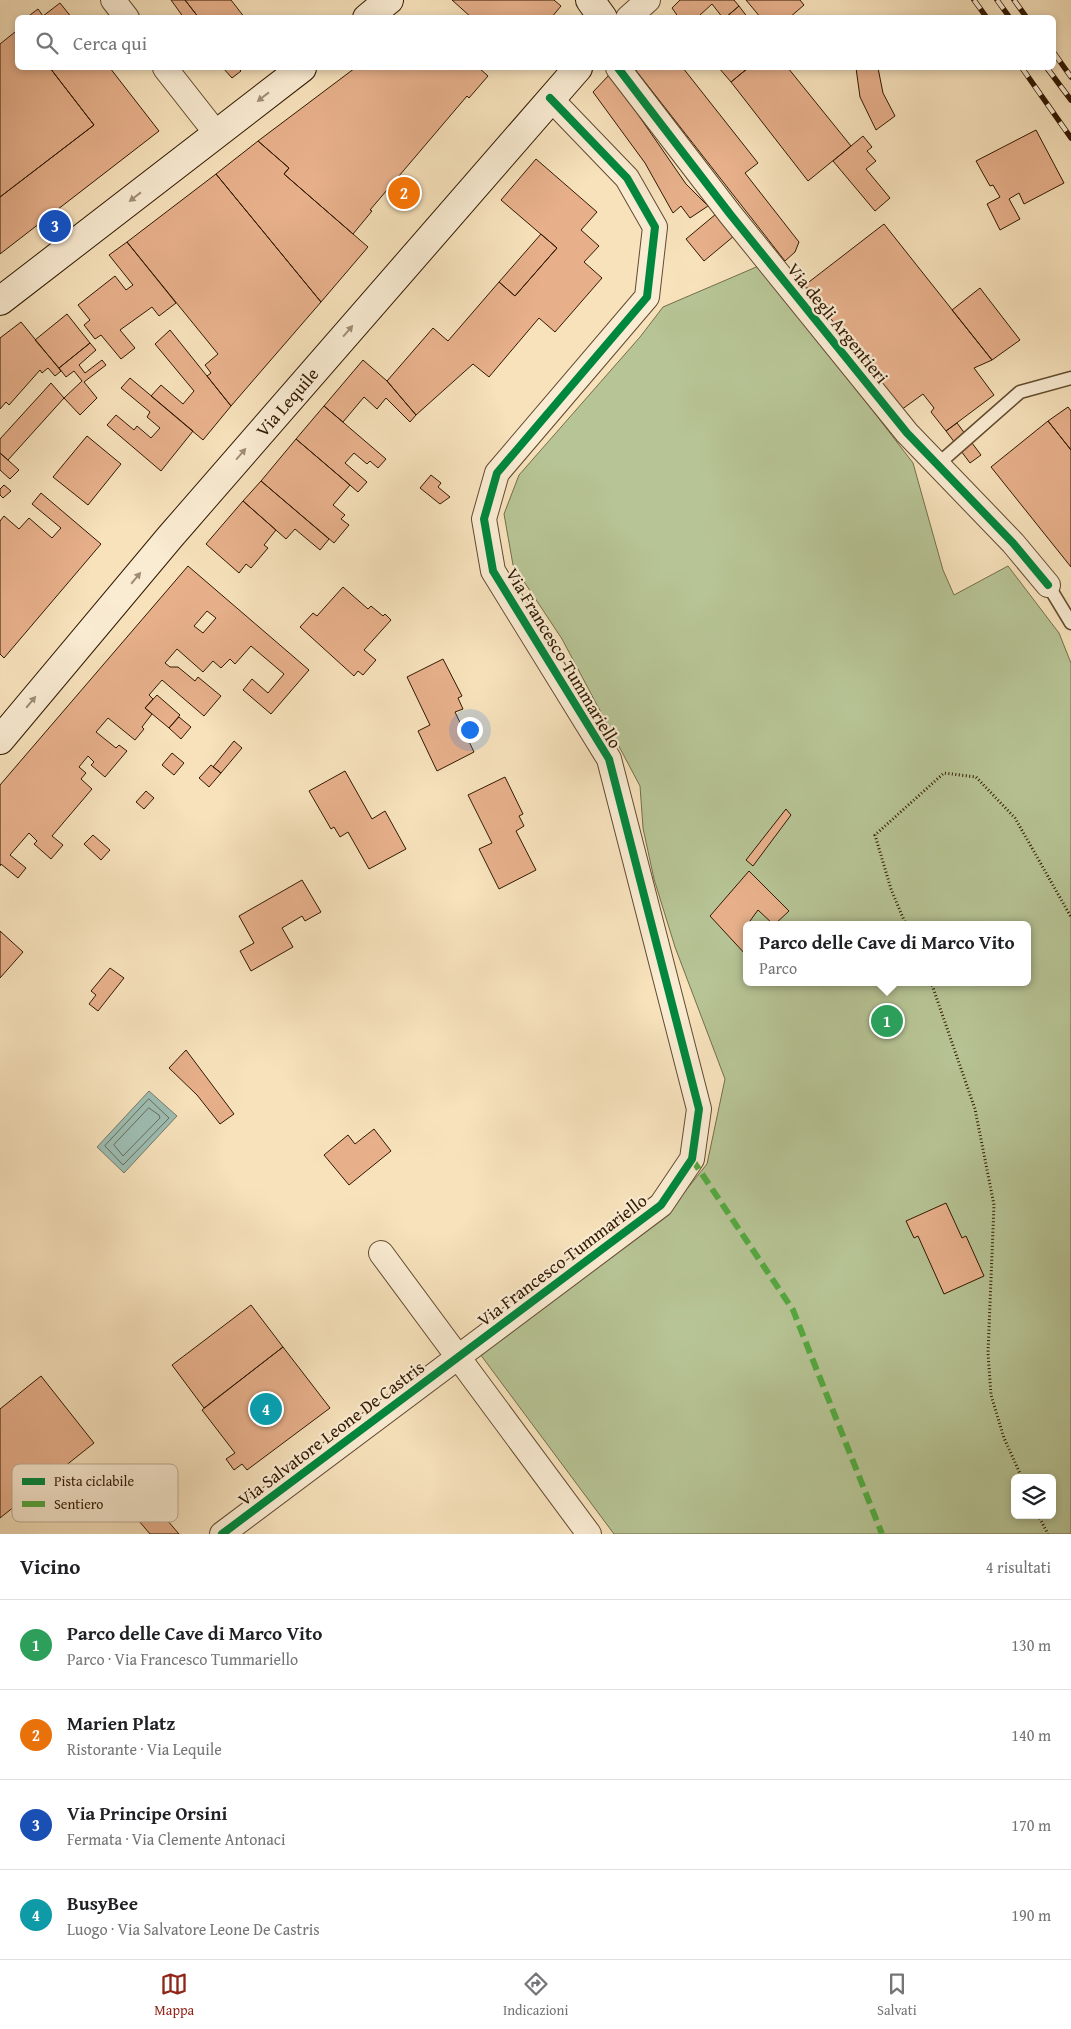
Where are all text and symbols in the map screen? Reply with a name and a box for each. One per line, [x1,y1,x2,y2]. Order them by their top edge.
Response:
search box [15,15,1056,70]
icon: search [33,29,61,57]
text: Cerca qui [73,29,147,57]
one-way arrow [257,92,270,103]
pin: 2 [388,174,420,212]
one-way arrow [129,192,142,203]
pin: 3 [39,207,71,245]
street label: Via degli Argentieri [781,257,895,389]
one-way arrow [342,326,354,338]
street label: Via Lequile [249,361,325,443]
one-way arrow [236,448,247,461]
street label: Via Francesco Tummariello [499,562,629,754]
one-way arrow [130,571,141,584]
one-way arrow [26,696,37,709]
your location [457,717,483,743]
popup [743,921,1031,986]
text: Parco delle Cave di Marco Vito [759,928,1015,956]
text: Parco [759,956,797,980]
pin: 1 [871,1002,903,1040]
street label: Via Francesco Tummariello [471,1187,653,1333]
street label: Via Salvatore Leone De Castris [232,1354,430,1512]
pin: 4 [250,1390,282,1428]
legend [12,1464,178,1522]
text: Pista ciclabile [54,1471,134,1491]
map controls [1011,1474,1056,1519]
button: layers [1011,1474,1056,1519]
text: Sentiero [54,1494,103,1514]
text: Vicino [20,1551,80,1582]
text: 4 risultati [986,1555,1051,1579]
text: Parco delle Cave di Marco Vito [67,1619,322,1647]
text: 1 [32,1633,40,1657]
text: 130 m [1011,1633,1051,1657]
text: Parco · Via Francesco Tummariello [67,1647,298,1671]
text: Marien Platz [67,1709,175,1737]
text: 2 [32,1723,40,1747]
text: 140 m [1011,1723,1051,1747]
text: Ristorante · Via Lequile [67,1737,222,1761]
text: Via Principe Orsini [67,1799,227,1827]
text: 3 [32,1813,40,1837]
text: 170 m [1011,1813,1051,1837]
text: Fermata · Via Clemente Antonaci [67,1827,285,1851]
text: BusyBee [67,1889,138,1917]
text: 4 [32,1903,40,1927]
text: 190 m [1011,1903,1051,1927]
text: Luogo · Via Salvatore Leone De Castris [67,1917,320,1941]
tab: Mappa [154,1970,194,2020]
tab: Indicazioni [503,1970,568,2020]
tab: Salvati [877,1970,917,2020]

